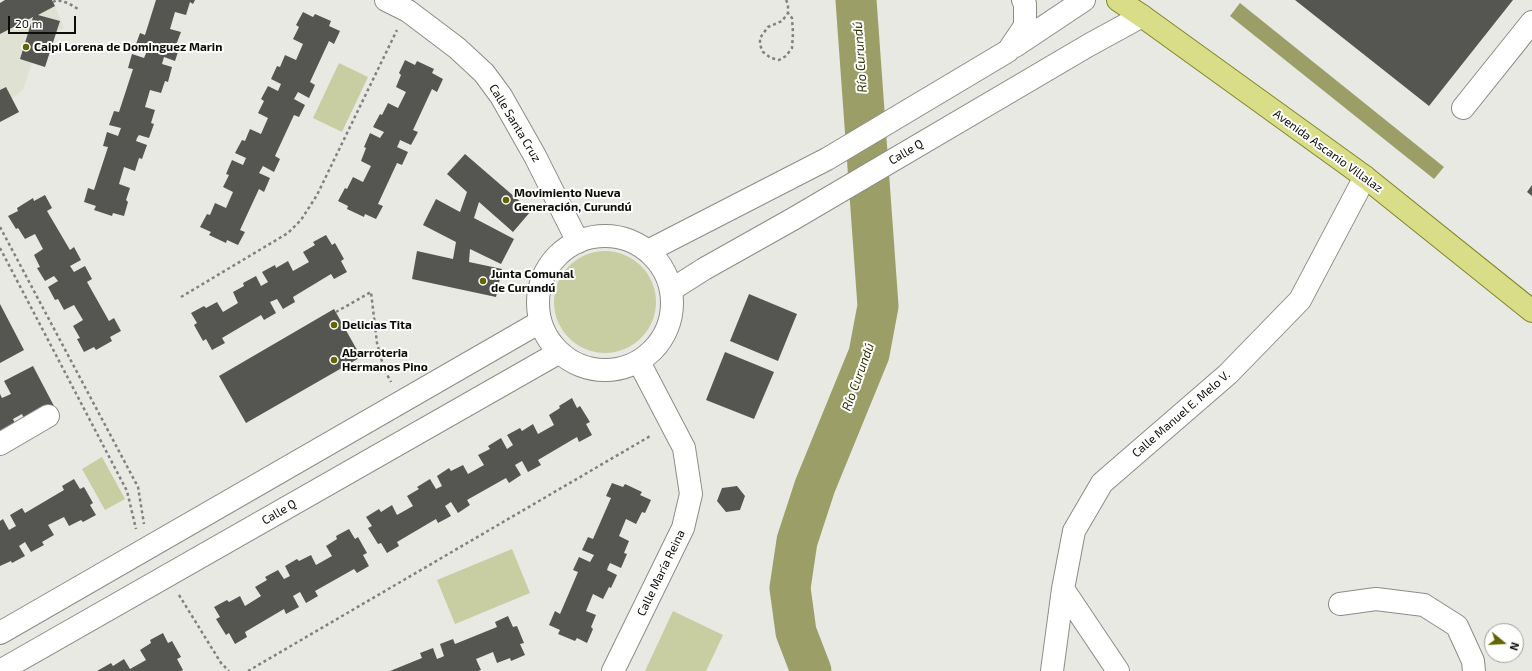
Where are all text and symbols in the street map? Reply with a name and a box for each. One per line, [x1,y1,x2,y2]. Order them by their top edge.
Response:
scale bar [10,8,78,34]
text: 20 m [15,16,42,30]
water label: Río Curundú [850,21,870,93]
place label: Caipi Lorena de Dominguez Marin [34,40,222,54]
marker: Caipi Lorena de Dominguez Marin [21,42,31,52]
street label: Calle Santa Cruz [486,81,544,165]
street label: Avenida Ascanio Villalaz [1270,106,1386,196]
street label: Calle Q [886,136,926,168]
place label: Movimiento Nueva Generación, Curundú [514,186,632,214]
marker: Movimiento Nueva Generación, Curundú [501,195,511,205]
place label: Junta Comunal de Curundú [491,267,574,295]
marker: Junta Comunal de Curundú [478,276,488,286]
place label: Delicias Tita [342,318,412,332]
marker: Delicias Tita [329,320,339,330]
water label: Río Curundú [839,341,877,413]
place label: Abarroteria Hermanos Pino [342,346,428,374]
marker: Abarroteria Hermanos Pino [329,355,339,365]
street label: Calle Manuel E. Melo V. [1129,368,1233,460]
street label: Calle Q [259,496,299,528]
street label: Calle María Reina [634,528,688,618]
north arrow [1484,623,1524,663]
text: N [1508,641,1522,652]

